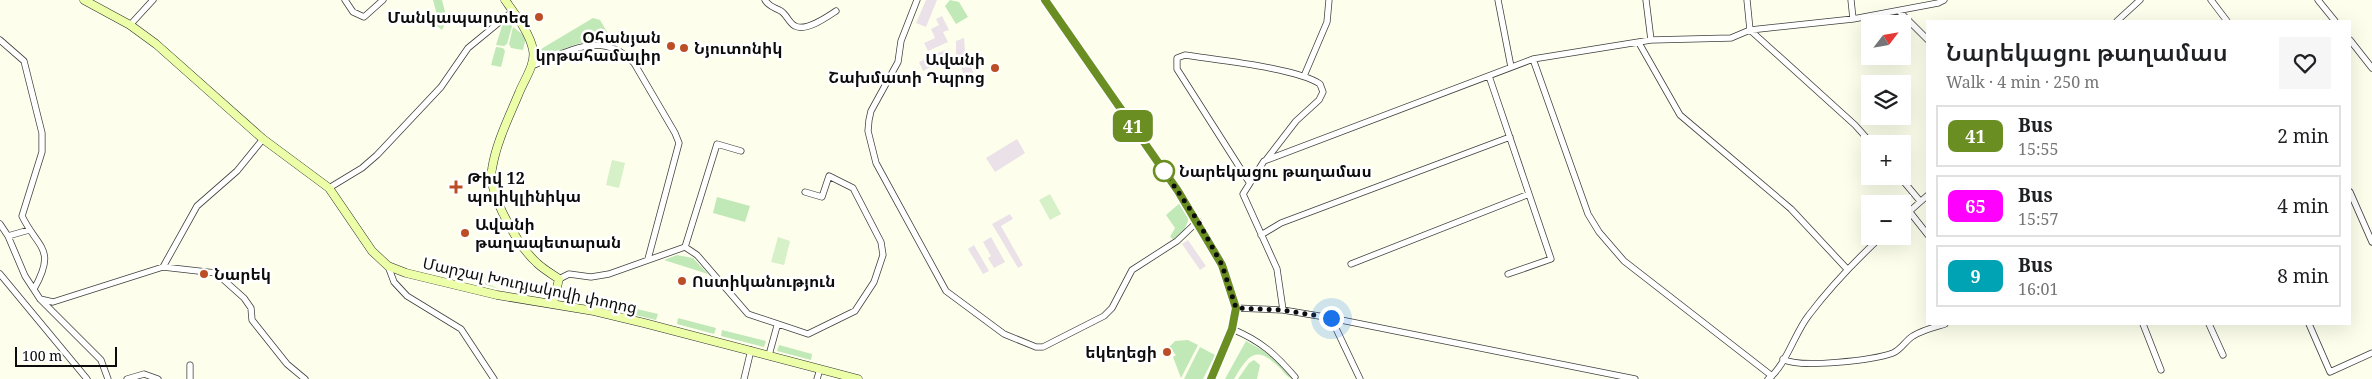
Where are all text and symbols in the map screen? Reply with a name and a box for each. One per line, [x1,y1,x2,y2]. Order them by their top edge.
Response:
place label: Մանկապարտեզ [387,6,530,28]
marker: Մանկապարտեզ [533,11,545,23]
north arrow [1861,15,1911,65]
map controls [1861,15,1911,245]
place label: Օհանյան կրթահամալիր [536,26,661,66]
text: Նարեկացու թաղամաս [1946,35,2228,68]
place label: Նյուտոնիկ [694,37,782,59]
button: heart [2279,37,2331,89]
marker: Օհանյան կրթահամալիր [665,40,677,52]
marker: Նյուտոնիկ [678,42,690,54]
place label: Ավանի Շախմատի Դպրոց [828,48,985,88]
marker: Ավանի Շախմատի Դպրոց [989,62,1001,74]
text: Walk · 4 min · 250 m [1946,71,2099,93]
button: layers [1861,75,1911,125]
line badge: 41 [1110,110,1156,142]
text: Bus [2018,112,2053,138]
text: 41 [1123,114,1143,138]
text: 2 min [2277,123,2329,149]
text: 41 [1965,124,1986,148]
button: + [1861,135,1911,185]
text: 15:55 [2018,138,2058,160]
marker: Նարեկացու թաղամաս [1153,160,1175,182]
place label: Նարեկացու թաղամաս [1179,160,1372,182]
place label: Թիվ 12 պոլիկլինիկա [467,167,581,207]
marker: Թիվ 12 պոլիկլինիկա [449,180,463,194]
text: Bus [2018,182,2053,208]
text: 4 min [2277,193,2329,219]
text: 65 [1965,194,1986,218]
button: − [1861,195,1911,245]
text: 15:57 [2018,208,2058,230]
place label: Ավանի թաղապետարան [475,213,621,253]
marker: Ավանի թաղապետարան [459,227,471,239]
street label: Մարշալ Խուդյակովի փողոց [421,251,639,319]
text: Bus [2018,252,2053,278]
place label: Նարեկ [214,263,271,285]
text: 8 min [2277,263,2329,289]
text: 9 [1970,264,1981,288]
marker: Նարեկ [198,268,210,280]
place label: Ոստիկանություն [692,270,835,292]
marker: Ոստիկանություն [676,275,688,287]
text: 16:01 [2018,278,2058,300]
your location [1319,306,1344,331]
place label: եկեղեցի [1085,341,1157,363]
scale bar [15,344,118,367]
text: 100 m [22,346,62,365]
marker: եկեղեցի [1161,346,1173,358]

